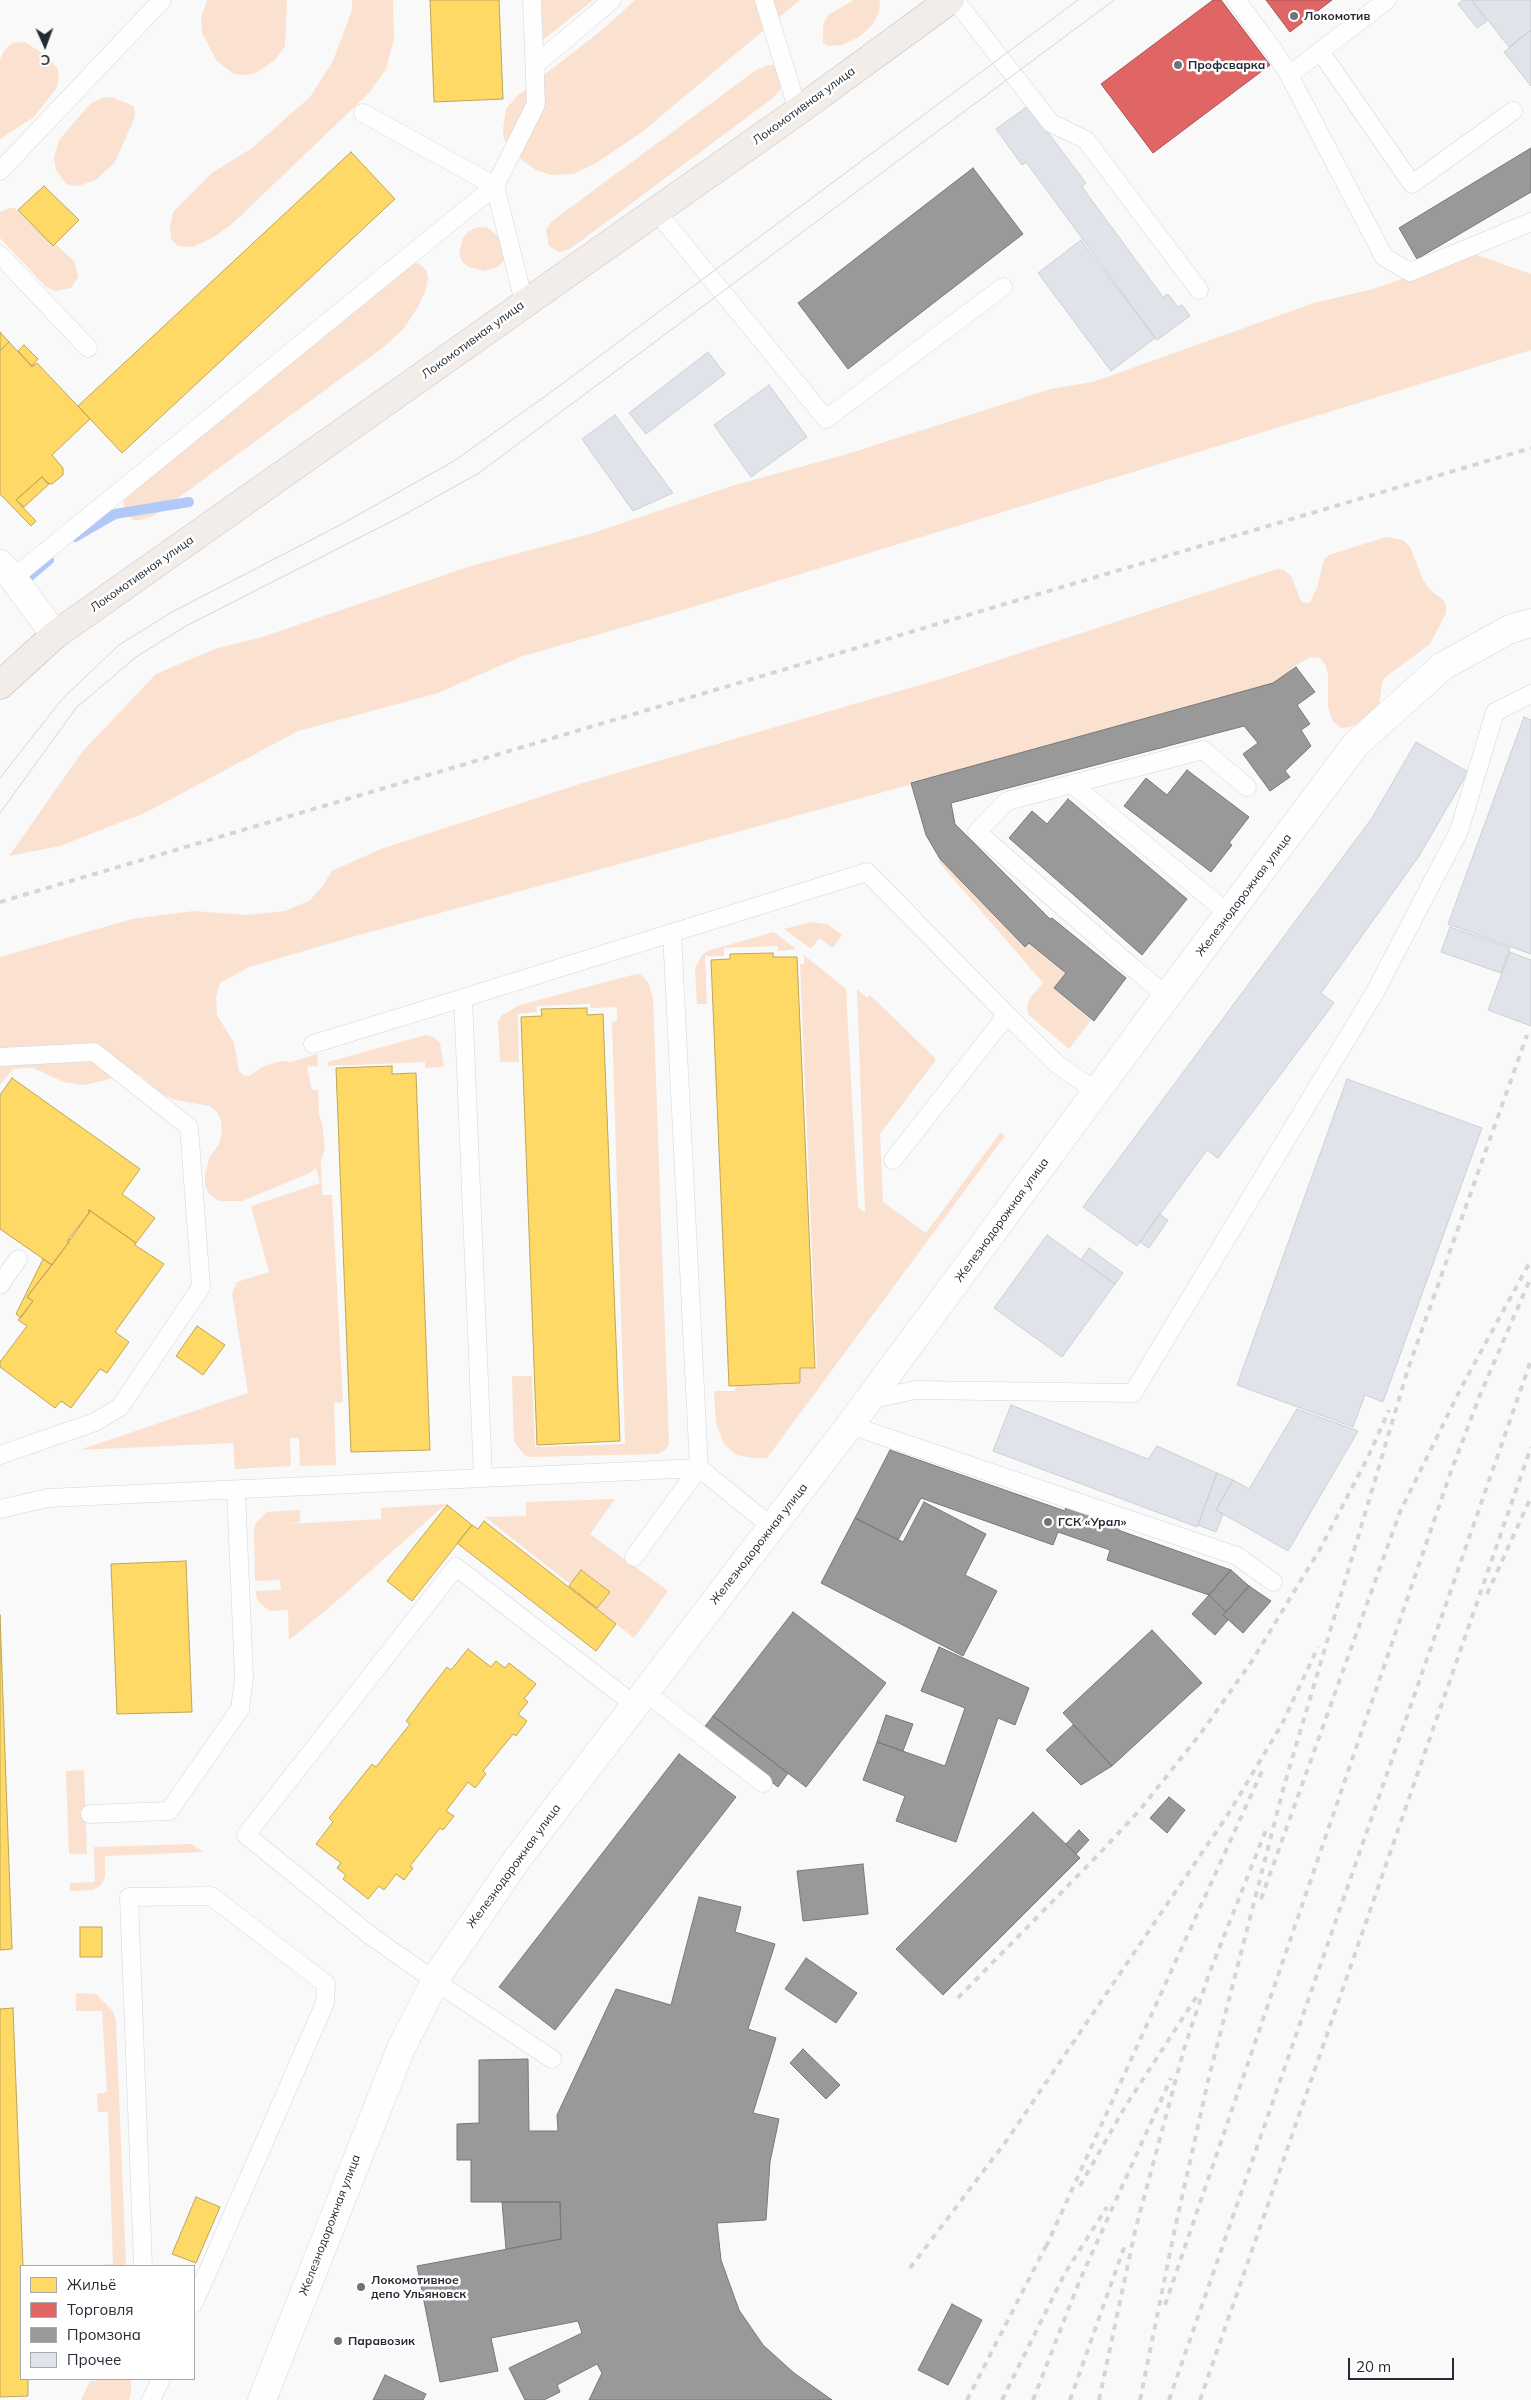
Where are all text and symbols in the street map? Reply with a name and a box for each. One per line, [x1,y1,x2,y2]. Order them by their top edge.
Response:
place label: Локомотив [1304,9,1370,23]
marker: Локомотив [1288,10,1300,22]
north arrow [20,20,70,70]
text: С [40,51,51,69]
place label: Профсварка [1188,58,1265,72]
marker: Профсварка [1172,59,1184,71]
street label: Локомотивная улица [750,64,858,148]
street label: Локомотивная улица [419,298,527,382]
street label: Локомотивная улица [87,533,197,615]
street label: Железнодорожная улица [1193,831,1295,959]
street label: Железнодорожная улица [952,1155,1052,1285]
street label: Железнодорожная улица [707,1481,811,1607]
place label: ГСК «Урал» [1058,1515,1127,1529]
marker: ГСК «Урал» [1042,1516,1054,1528]
street label: Железнодорожная улица [464,1801,564,1931]
street label: Железнодорожная улица [296,2152,364,2298]
legend [20,2265,195,2380]
place label: Локомотивное депо Ульяновск [371,2273,466,2301]
text: Жильё [67,2275,116,2294]
marker: Локомотивное депо Ульяновск [355,2281,367,2293]
text: Торговля [67,2300,134,2319]
text: Промзона [67,2325,141,2344]
place label: Паравозик [348,2334,415,2348]
marker: Паравозик [332,2335,344,2347]
scale bar [1351,2348,1457,2380]
text: Прочее [67,2350,121,2369]
text: 20 m [1356,2357,1391,2376]

